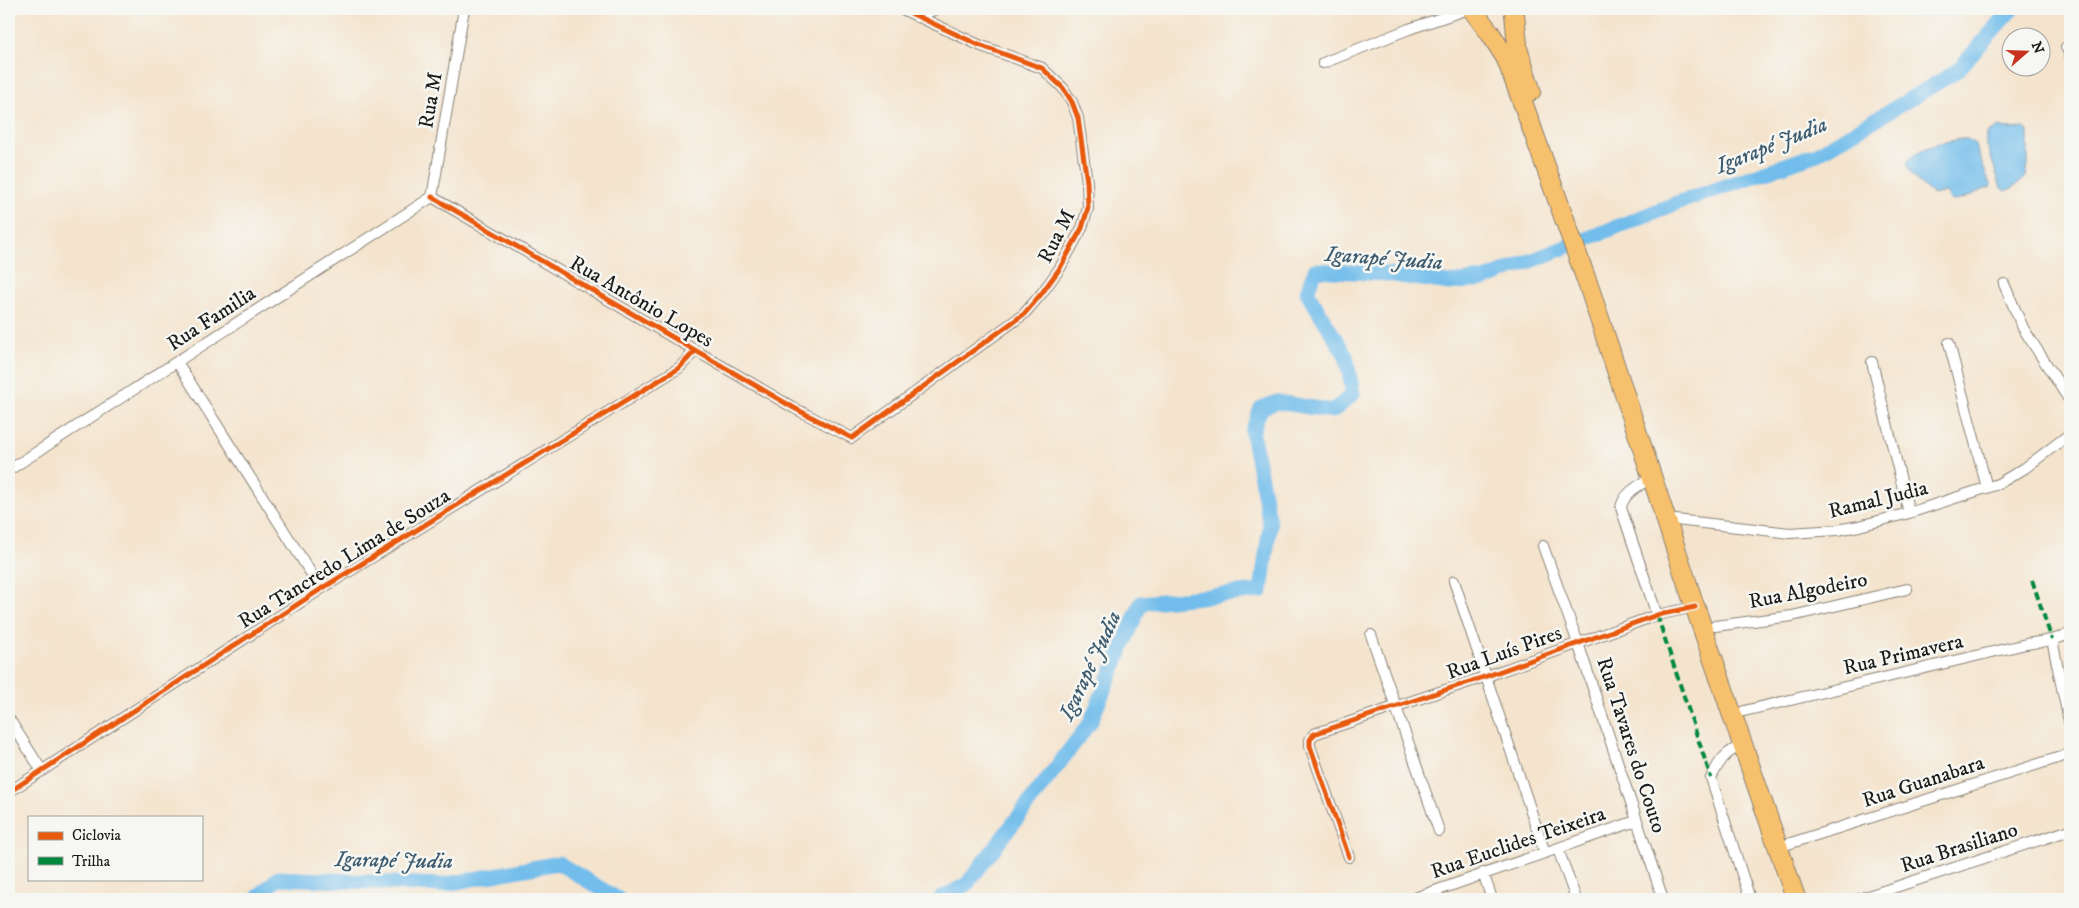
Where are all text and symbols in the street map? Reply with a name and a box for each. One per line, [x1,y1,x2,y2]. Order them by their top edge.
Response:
north arrow [2002,28,2052,78]
text: N [2027,39,2048,57]
street label: Rua M [413,70,449,130]
water label: Igarapé Judia [1710,111,1831,181]
street label: Rua M [1032,205,1081,268]
water label: Igarapé Judia [1322,241,1444,276]
street label: Rua Antônio Lopes [565,250,718,353]
street label: Rua Familia [162,281,261,357]
street label: Ramal Judia [1826,475,1931,525]
street label: Rua Tancredo Lima de Souza [234,483,455,635]
street label: Rua Algodeiro [1747,567,1870,615]
water label: Igarapé Judia [1052,607,1127,727]
street label: Rua Luís Pires [1443,620,1566,686]
street label: Rua Primavera [1841,629,1966,681]
street label: Rua Tavares do Couto [1590,654,1672,836]
street label: Rua Guanabara [1859,750,1988,814]
street label: Rua Euclides Teixeira [1428,801,1609,885]
legend [28,816,202,880]
street label: Rua Brasiliano [1897,817,2021,879]
text: Ciclovia [72,826,121,845]
water label: Igarapé Judia [333,846,453,875]
text: Trilha [72,852,111,871]

